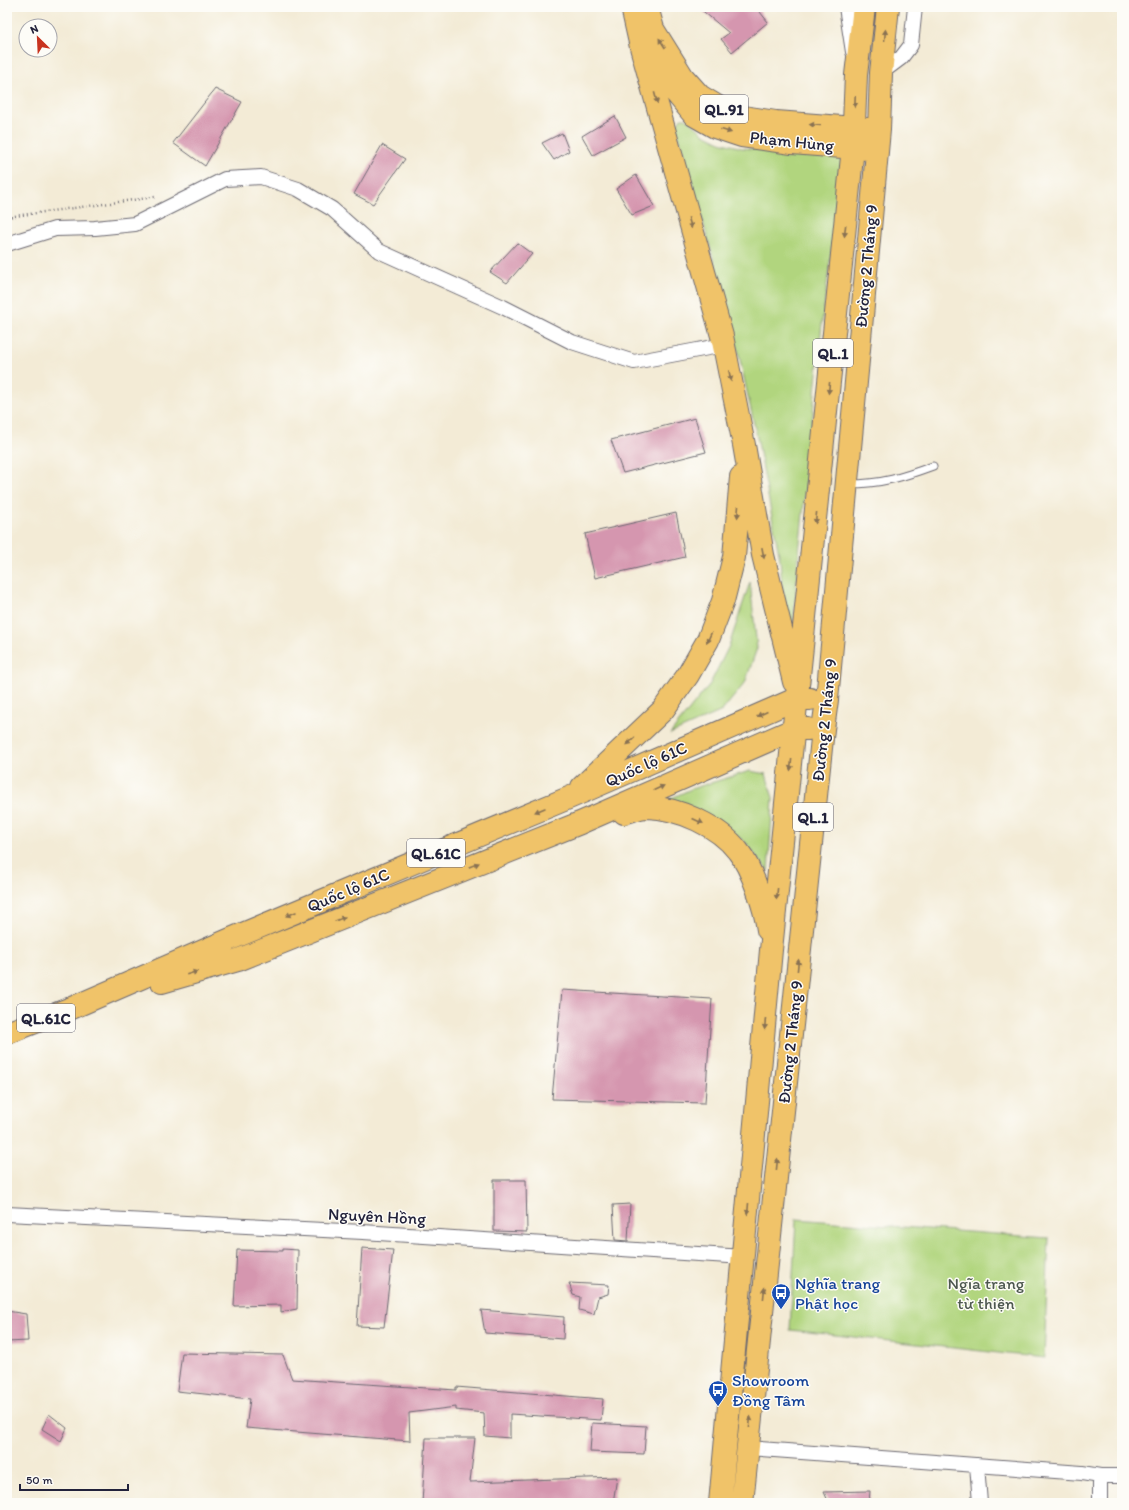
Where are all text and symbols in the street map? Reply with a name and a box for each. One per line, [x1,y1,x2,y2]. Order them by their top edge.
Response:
north arrow [18,18,58,58]
text: N [28,22,40,37]
one-way arrow [882,29,888,41]
one-way arrow [658,38,666,49]
one-way arrow [653,91,659,104]
road number: QL.91 [700,95,748,123]
one-way arrow [852,96,859,108]
one-way arrow [809,122,821,129]
street label: Phạm Hùng [749,127,835,155]
one-way arrow [721,128,733,134]
street label: Đường 2 Tháng 9 [851,203,881,328]
one-way arrow [688,217,694,229]
one-way arrow [842,225,848,237]
road number: QL.1 [813,339,853,367]
one-way arrow [727,370,733,382]
one-way arrow [826,382,832,394]
one-way arrow [735,506,741,518]
one-way arrow [813,512,819,524]
one-way arrow [760,547,766,559]
one-way arrow [706,632,712,644]
street label: Đường 2 Tháng 9 [808,657,840,782]
one-way arrow [756,711,768,717]
one-way arrow [626,736,636,745]
street label: Quốc lộ 61C [602,737,690,791]
one-way arrow [788,759,794,771]
one-way arrow [653,785,665,791]
road number: QL.1 [793,803,833,831]
one-way arrow [534,807,545,813]
one-way arrow [693,818,705,824]
road number: QL.61C [407,839,465,867]
one-way arrow [469,862,481,868]
street label: Quốc lộ 61C [304,864,392,916]
one-way arrow [774,888,780,900]
one-way arrow [285,911,296,917]
one-way arrow [335,915,347,921]
one-way arrow [795,959,801,971]
one-way arrow [186,970,198,976]
street label: Đường 2 Tháng 9 [774,979,806,1104]
road number: QL.61C [17,1004,75,1032]
one-way arrow [761,1018,768,1030]
one-way arrow [774,1158,781,1170]
street label: Nguyên Hồng [328,1203,427,1229]
one-way arrow [745,1203,752,1215]
place label: Nghĩa trang Phật học [795,1273,880,1313]
park label: Ngĩa trang từ thiện [948,1273,1025,1313]
bus stop icon: Nghĩa trang Phật học [770,1282,792,1310]
one-way arrow [760,1287,767,1299]
place label: Showroom Đồng Tâm [732,1370,809,1410]
bus stop icon: Showroom Đồng Tâm [707,1379,729,1407]
one-way arrow [747,1416,754,1428]
scale bar [20,1466,128,1492]
text: 50 m [26,1473,52,1487]

